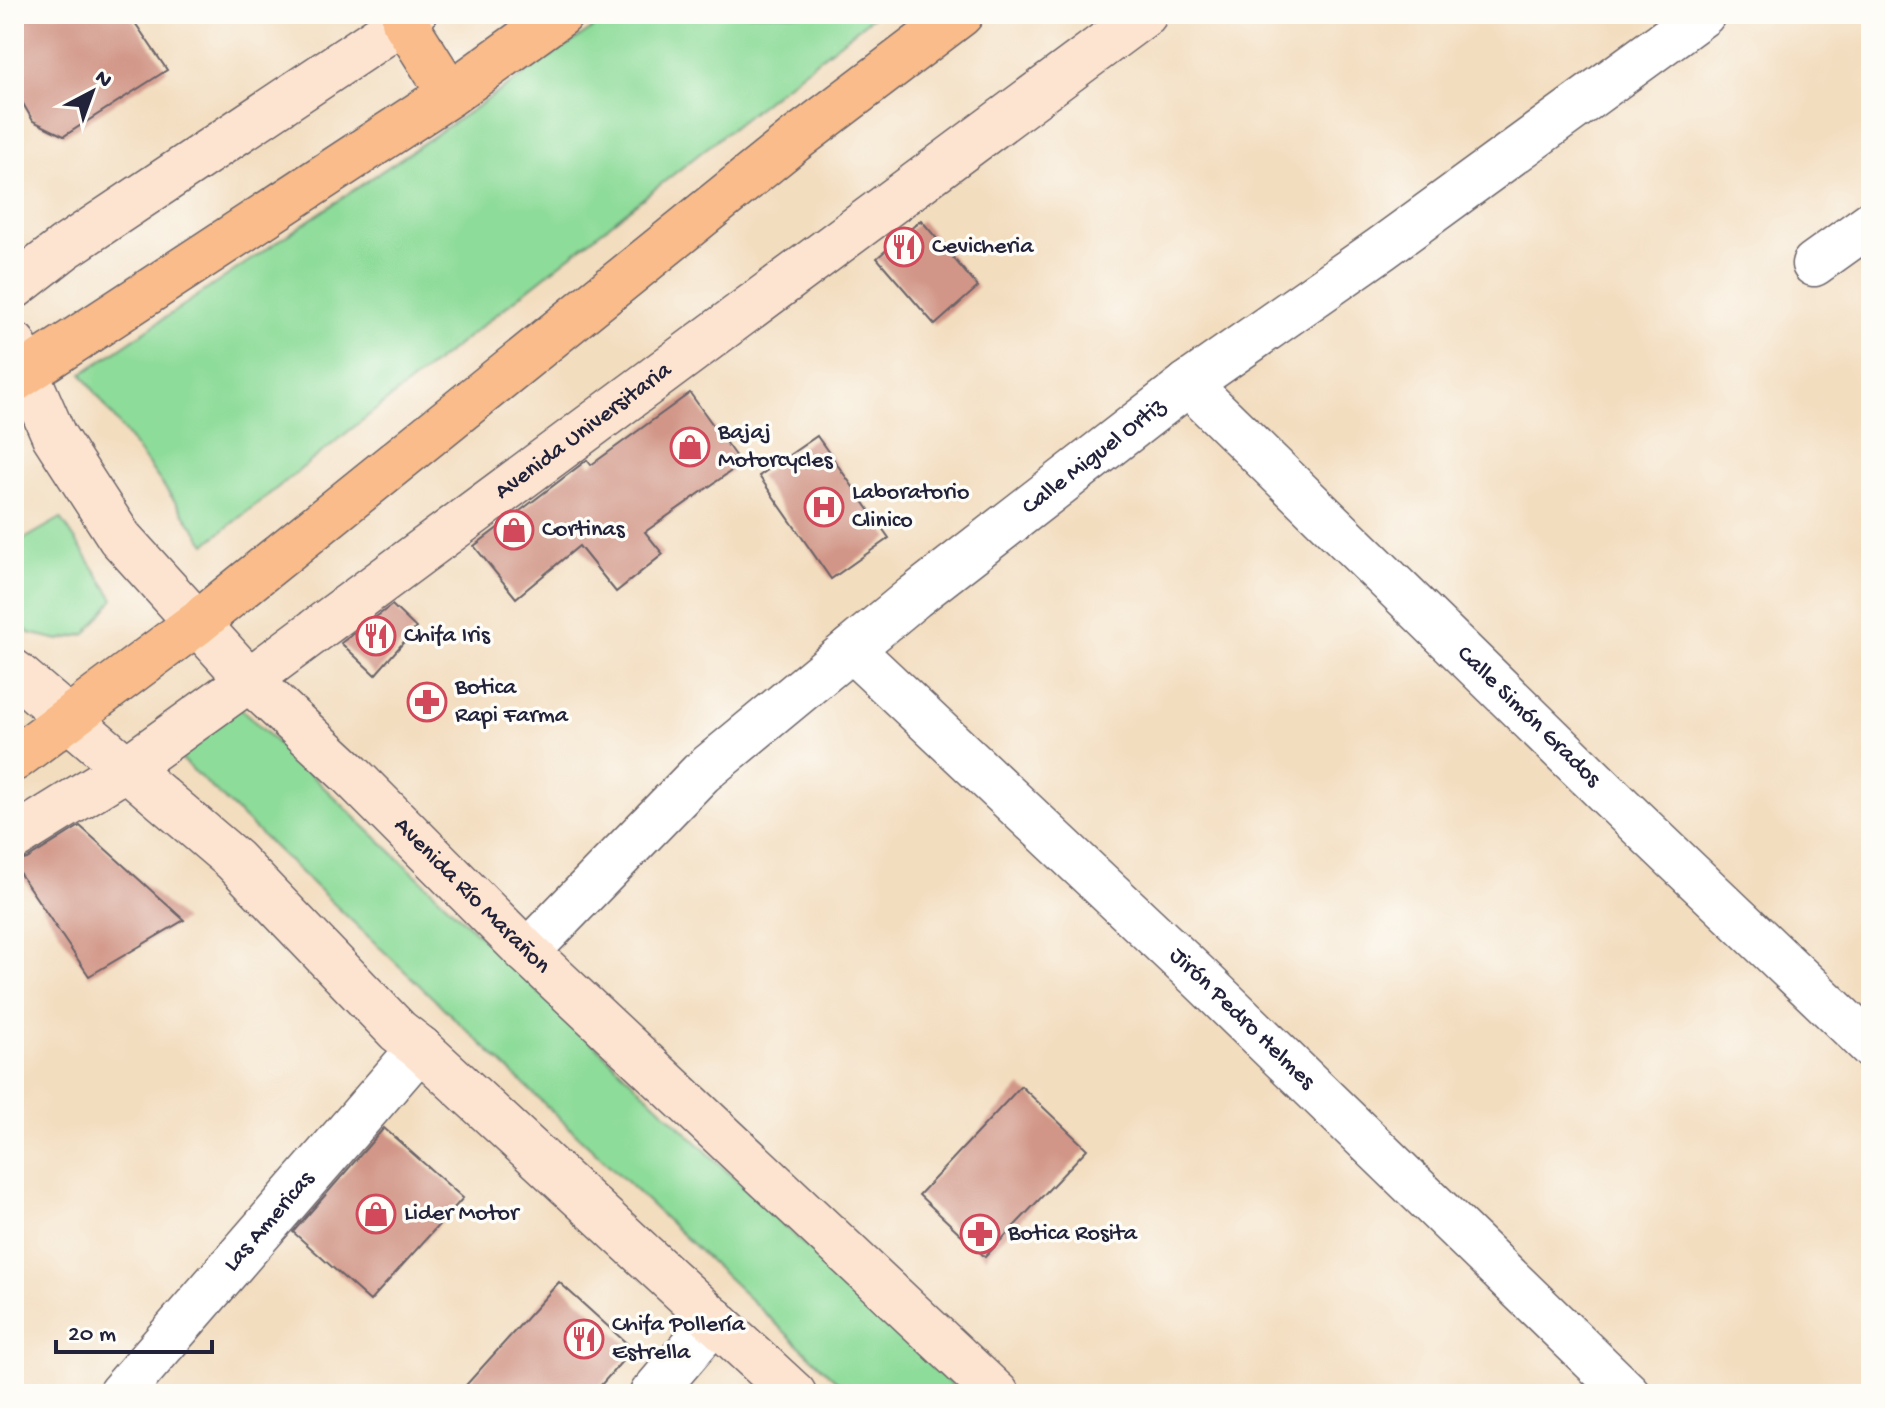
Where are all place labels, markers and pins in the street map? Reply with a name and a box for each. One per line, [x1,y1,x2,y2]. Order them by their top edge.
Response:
restaurant icon: Cevicheria [883,226,925,268]
place label: Cevicheria [932,233,1034,262]
place label: Bajaj Motorcycles [717,419,834,476]
shop icon: Bajaj Motorcycles [669,426,711,468]
place label: Laboratorio Clinico [852,479,969,536]
hospital icon: Laboratorio Clinico [803,486,845,528]
shop icon: Cortinas [493,509,535,551]
place label: Cortinas [542,516,626,545]
restaurant icon: Chifa Iris [355,615,397,657]
place label: Chifa Iris [404,622,491,651]
place label: Botica Rapi Farma [454,674,569,731]
pharmacy icon: Botica Rapi Farma [406,681,448,723]
shop icon: Lider Motor [355,1193,397,1235]
place label: Lider Motor [404,1200,521,1229]
pharmacy icon: Botica Rosita [959,1213,1001,1255]
place label: Botica Rosita [1007,1220,1138,1249]
place label: Chifa Pollería Estrella [612,1311,746,1368]
restaurant icon: Chifa Pollería Estrella [563,1318,605,1360]

